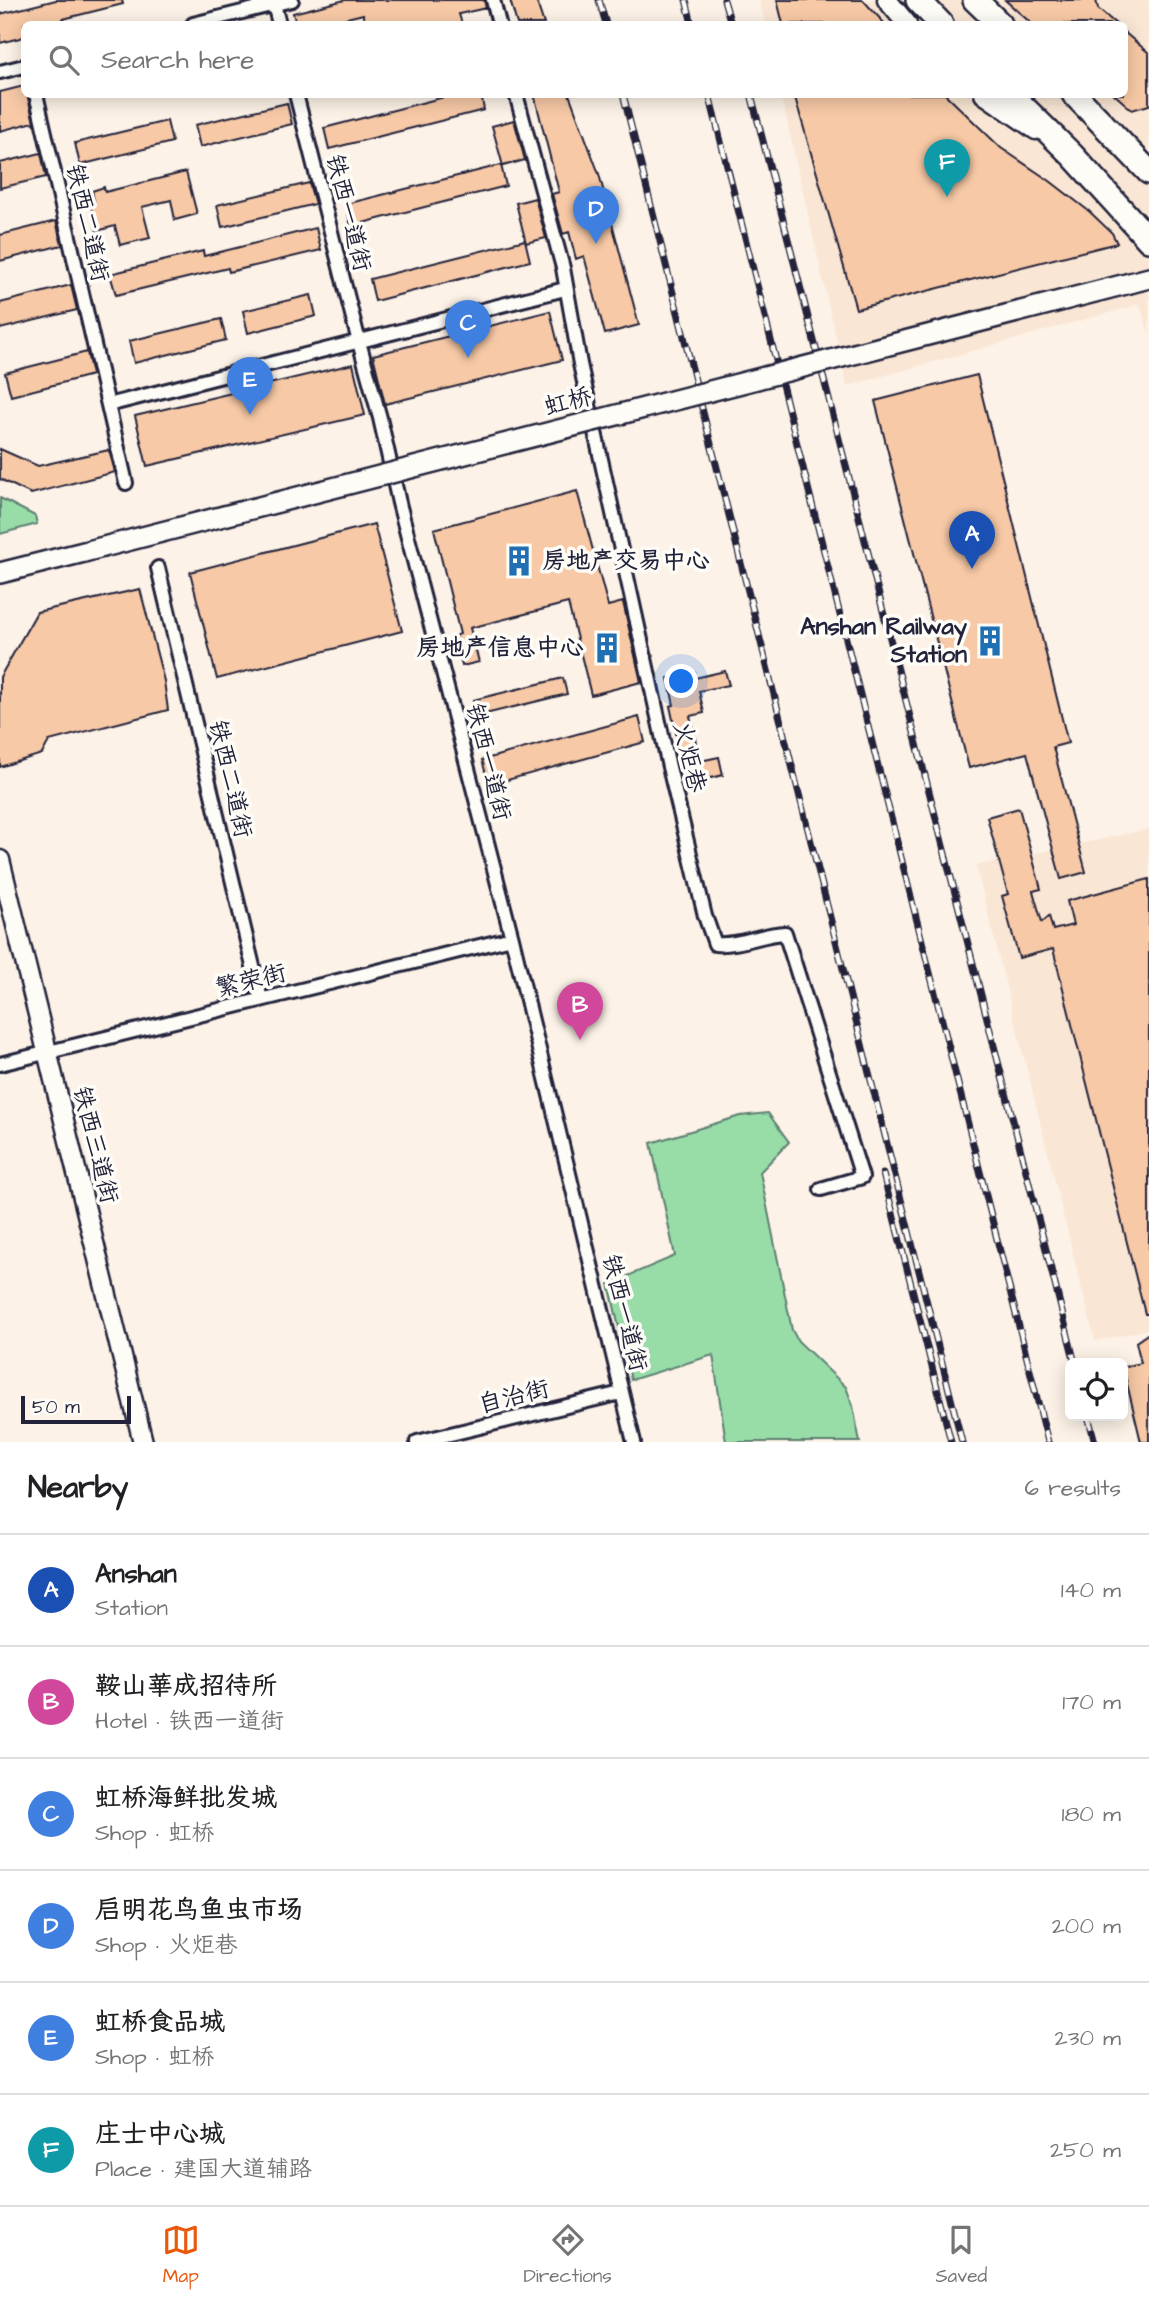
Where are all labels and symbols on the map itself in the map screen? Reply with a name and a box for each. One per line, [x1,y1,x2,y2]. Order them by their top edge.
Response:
pin: F [924,139,970,197]
street label: 铁西一道街 [317,151,379,275]
street label: 铁西二道街 [57,161,117,285]
pin: D [573,186,619,244]
pin: C [445,300,491,358]
pin: E [227,357,273,415]
street label: 虹桥 [541,380,595,424]
pin: A [949,511,995,569]
building icon: 房地产交易中心 [502,544,536,578]
place label: 房地产交易中心 [542,544,710,578]
place label: Anshan Railway Station [800,610,968,672]
building icon: Anshan Railway Station [973,624,1007,658]
place label: 房地产信息中心 [416,631,584,665]
building icon: 房地产信息中心 [590,631,624,665]
your location [664,664,698,698]
street label: 铁西一道街 [457,700,519,824]
street label: 铁西二道街 [200,717,260,841]
street label: 火炬巷 [664,718,714,796]
street label: 繁荣街 [212,956,290,1006]
pin: B [557,982,603,1040]
street label: 铁西三道街 [64,1083,126,1207]
street label: 铁西一道街 [593,1251,655,1375]
street label: 自治街 [475,1372,553,1422]
scale bar [21,1393,131,1425]

